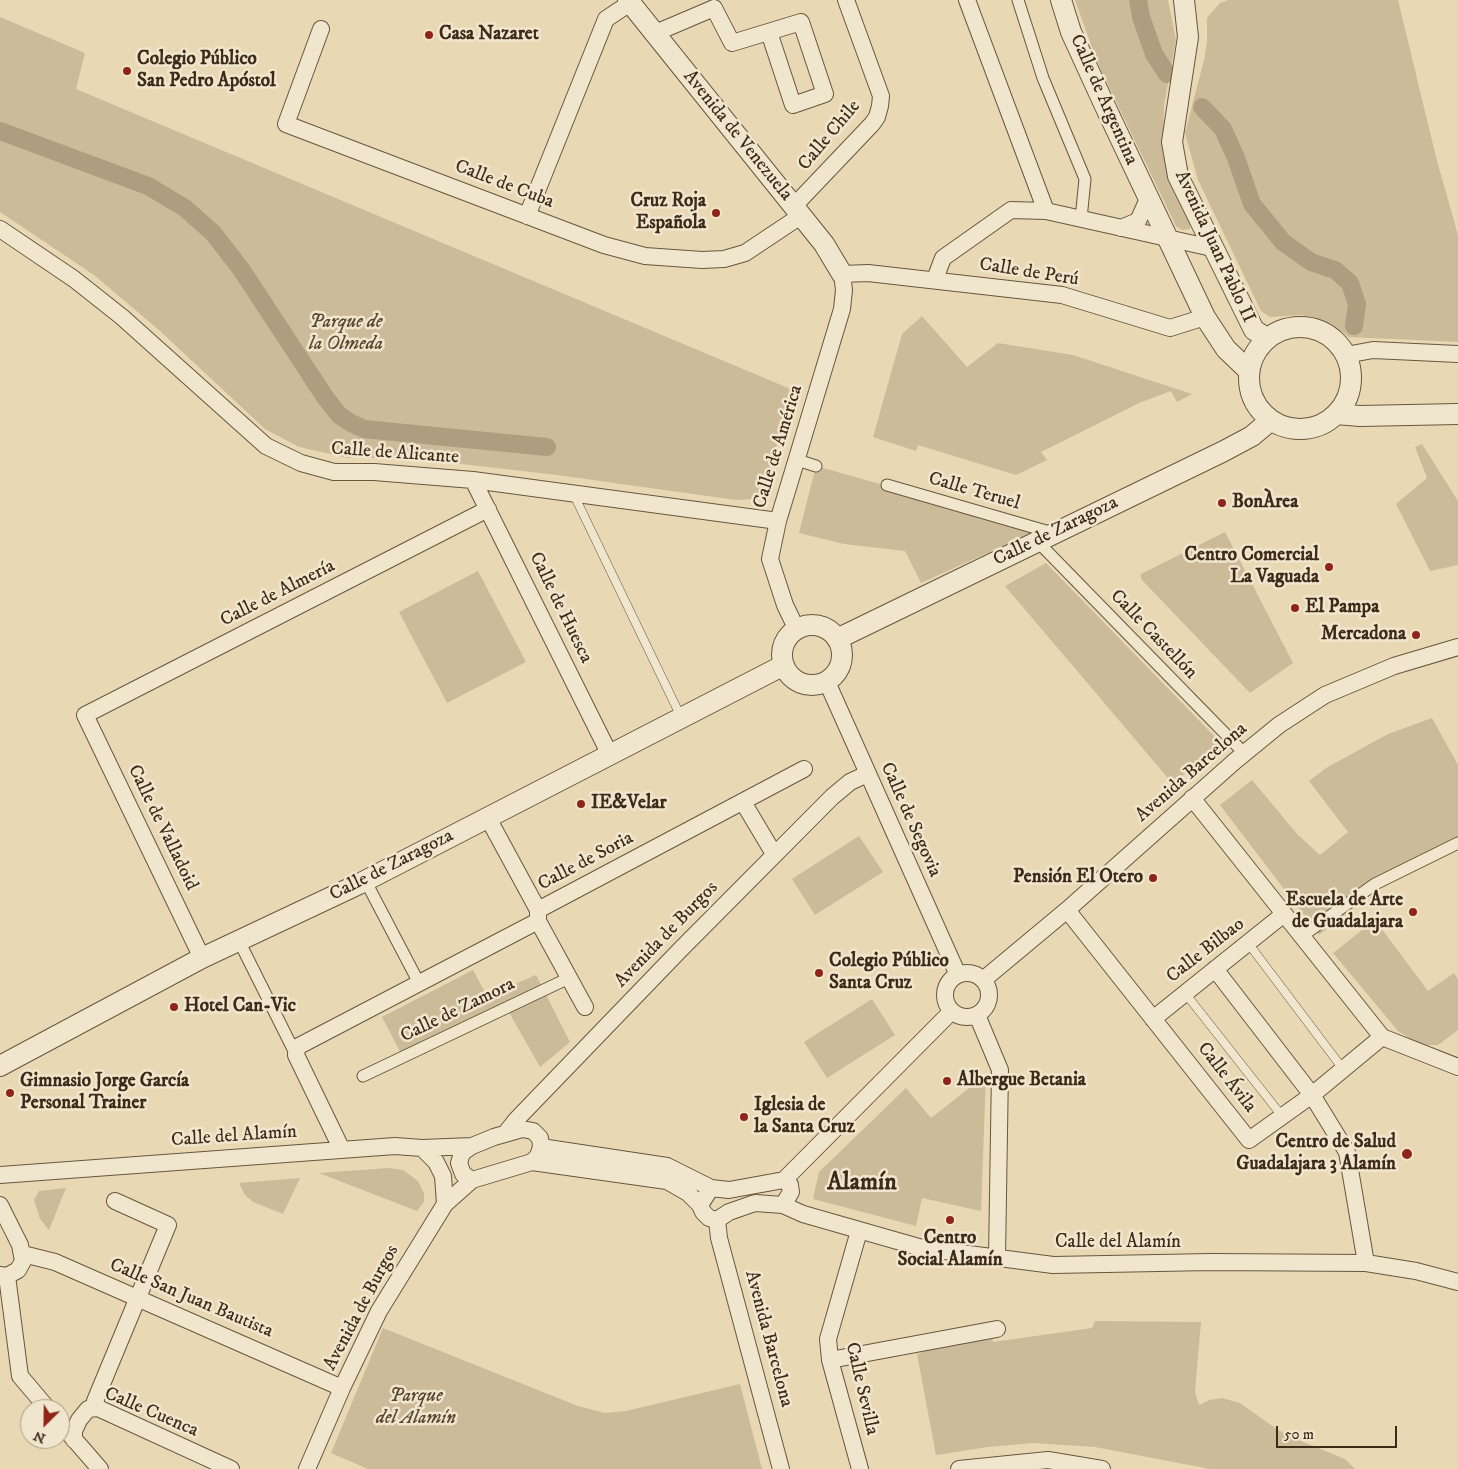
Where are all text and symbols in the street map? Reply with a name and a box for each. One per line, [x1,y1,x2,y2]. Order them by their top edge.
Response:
place label: Casa Nazaret [439,24,539,46]
marker: Casa Nazaret [423,29,435,41]
street label: Calle de Argentina [1064,31,1142,169]
place label: Colegio Público San Pedro Apóstol [137,49,276,93]
marker: Colegio Público San Pedro Apóstol [121,65,133,77]
street label: Avenida de Venezuela [677,66,797,206]
street label: Calle Chile [794,96,866,176]
street label: Calle de Cuba [451,156,557,214]
street label: Avenida Juan Pablo II [1169,167,1259,327]
place label: Cruz Roja Española [630,191,706,235]
marker: Cruz Roja Española [710,207,722,219]
street label: Calle de Perú [978,254,1080,292]
park label: Parque de la Olmeda [309,312,383,356]
street label: Calle de América [749,383,809,511]
street label: Calle de Alicante [330,438,460,470]
street label: Calle Teruel [926,468,1022,516]
street label: Calle de Zaragoza [990,492,1122,572]
place label: BonÀrea [1232,492,1298,514]
marker: BonÀrea [1216,497,1228,509]
place label: Centro Comercial La Vaguada [1184,545,1319,589]
street label: Calle de Huesca [523,549,597,667]
street label: Calle de Almería [217,555,339,633]
marker: Centro Comercial La Vaguada [1323,561,1335,573]
street label: Calle Castellón [1105,586,1201,684]
place label: El Pampa [1305,597,1379,619]
marker: El Pampa [1289,602,1301,614]
place label: Mercadona [1321,624,1406,646]
marker: Mercadona [1410,629,1422,641]
street label: Avenida Barcelona [1132,718,1252,828]
street label: Calle de Segovia [875,759,945,881]
street label: Calle de Valladoid [122,761,202,895]
place label: IE&Velar [591,793,667,815]
marker: IE&Velar [575,798,587,810]
street label: Calle de Zaragoza [326,825,458,907]
street label: Calle de Soria [534,827,638,897]
place label: Pensión El Otero [1013,867,1143,889]
marker: Pensión El Otero [1147,872,1159,884]
street label: Avenida de Burgos [611,877,723,993]
place label: Escuela de Arte de Guadalajara [1286,890,1403,934]
marker: Escuela de Arte de Guadalajara [1407,906,1419,918]
street label: Calle Bilbao [1162,913,1250,989]
place label: Colegio Público Santa Cruz [829,951,949,995]
marker: Colegio Público Santa Cruz [813,967,825,979]
street label: Calle de Zamora [397,974,519,1048]
place label: Hotel Can-Vic [184,996,296,1018]
marker: Hotel Can-Vic [168,1001,180,1013]
street label: Calle Ávila [1192,1038,1260,1118]
place label: Albergue Betania [957,1070,1086,1092]
place label: Gimnasio Jorge García Personal Trainer [20,1071,189,1115]
marker: Albergue Betania [941,1075,953,1087]
marker: Gimnasio Jorge García Personal Trainer [4,1087,16,1099]
place label: Iglesia de la Santa Cruz [754,1095,855,1139]
marker: Iglesia de la Santa Cruz [738,1111,750,1123]
street label: Calle del Alamín [170,1121,298,1153]
place label: Centro de Salud Guadalajara 3 Alamín [1236,1132,1396,1176]
marker: Centro de Salud Guadalajara 3 Alamín [1400,1147,1414,1161]
district label: Alamín [827,1170,897,1198]
marker: Centro Social Alamín [944,1214,956,1226]
place label: Centro Social Alamín [897,1228,1003,1272]
street label: Calle del Alamín [1055,1232,1181,1254]
street label: Avenida de Burgos [319,1241,405,1375]
street label: Calle San Juan Bautista [106,1254,276,1344]
street label: Avenida Barcelona [739,1268,797,1410]
street label: Calle Sevilla [839,1340,883,1438]
street label: Calle Cuenca [101,1383,201,1443]
park label: Parque del Alamín [376,1386,456,1430]
north arrow [20,1399,70,1449]
scale bar [1278,1416,1399,1448]
text: 50 m [1284,1425,1314,1444]
text: N [31,1426,48,1447]

